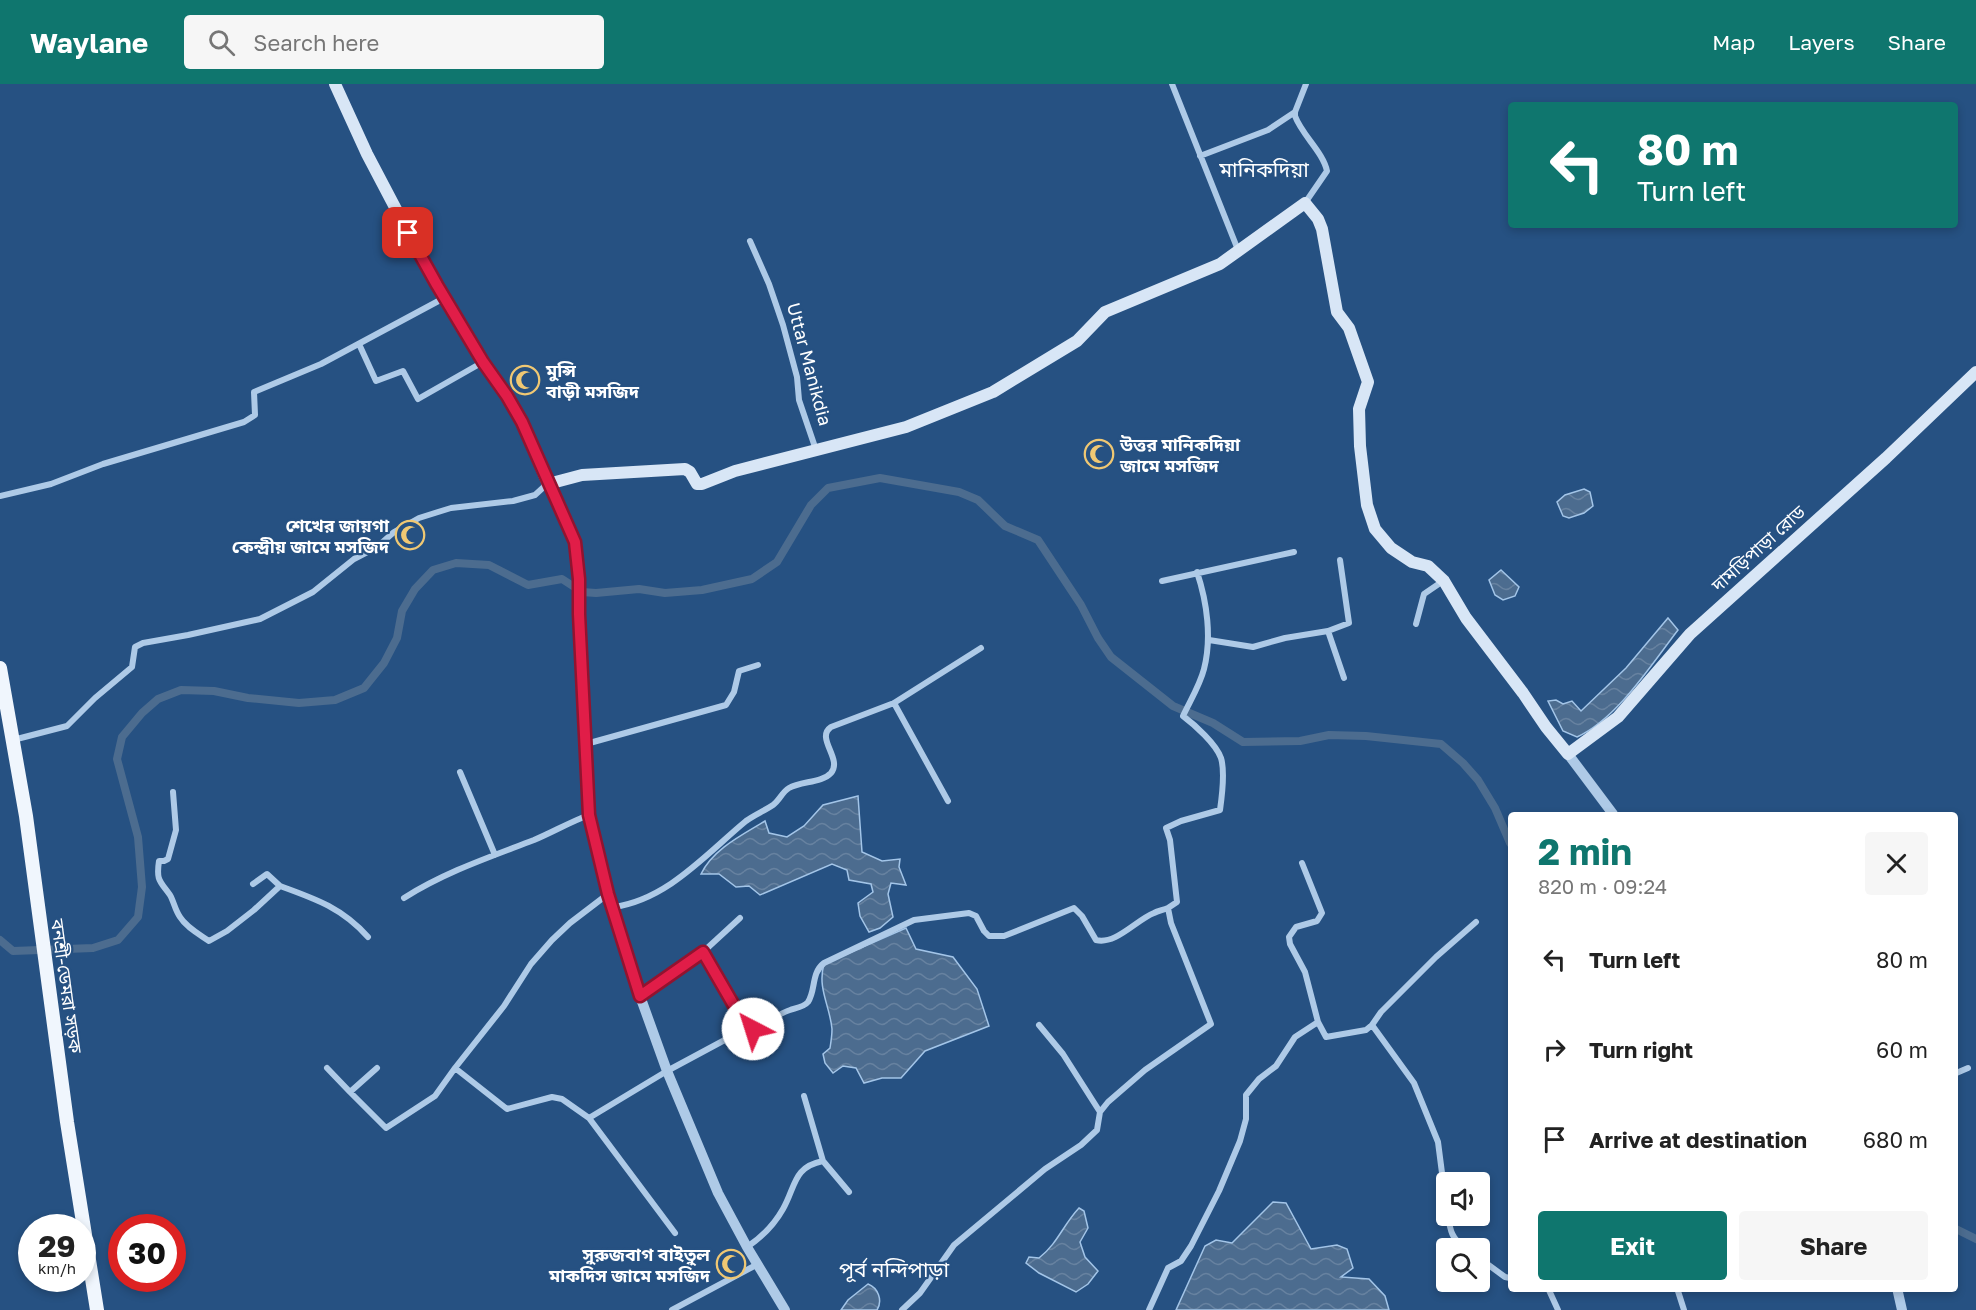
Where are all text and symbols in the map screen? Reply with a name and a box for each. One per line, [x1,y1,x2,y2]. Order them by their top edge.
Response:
search box [184,15,604,69]
text: Waylane [30,26,148,59]
icon: search [205,26,238,59]
text: Search here [253,29,379,56]
text: Map [1712,29,1755,55]
text: Layers [1788,29,1855,55]
text: Share [1888,29,1946,55]
text: 80 m [1637,124,1738,174]
icon: left [1538,126,1616,204]
district label: মানিকদিয়া [1218,156,1309,182]
text: Turn left [1637,175,1746,207]
pin [382,207,433,258]
icon: arrive [391,216,424,249]
street label: Uttar Manikdia [783,300,837,428]
place label: মুন্সি বাড়ী মসজিদ [545,359,640,402]
mosque icon: মুন্সি বাড়ী মসজিদ [509,364,541,396]
place label: উত্তর মানিকদিয়া জামে মসজিদ [1119,433,1241,476]
mosque icon: উত্তর মানিকদিয়া জামে মসজিদ [1083,438,1115,470]
street label: দামড়িপাড়া রোড [1706,500,1809,596]
place label: শেখের জায়গা কেন্দ্রীয় জামে মসজিদ [232,514,390,557]
mosque icon: শেখের জায়গা কেন্দ্রীয় জামে মসজিদ [394,519,426,551]
text: 2 min [1538,830,1632,873]
button: close [1865,832,1928,895]
text: 820 m · 09:24 [1538,874,1667,898]
street label: বনশ্রী-ডেমরা সড়ক [47,917,87,1055]
icon: left [1538,943,1571,976]
text: Turn left [1589,946,1680,973]
text: 80 m [1876,946,1928,973]
position arrow [721,997,785,1061]
icon: right [1538,1033,1571,1066]
text: Turn right [1589,1036,1693,1063]
text: 60 m [1876,1036,1928,1063]
icon: arrive [1538,1123,1571,1156]
text: Arrive at destination [1589,1126,1807,1153]
text: 680 m [1863,1126,1928,1153]
map controls [1436,1172,1490,1292]
button: sound [1436,1172,1490,1226]
button: Exit [1538,1211,1727,1280]
button: Share [1739,1211,1928,1280]
speed limit sign: 30 [108,1214,186,1292]
text: 29 [38,1228,76,1264]
button: search [1436,1238,1490,1292]
place label: সুরুজবাগ বাইতুল মাকদিস জামে মসজিদ [548,1243,711,1286]
mosque icon: সুরুজবাগ বাইতুল মাকদিস জামে মসজিদ [715,1248,747,1280]
district label: পূর্ব নন্দিপাড়া [839,1256,949,1283]
text: km/h [38,1259,76,1277]

